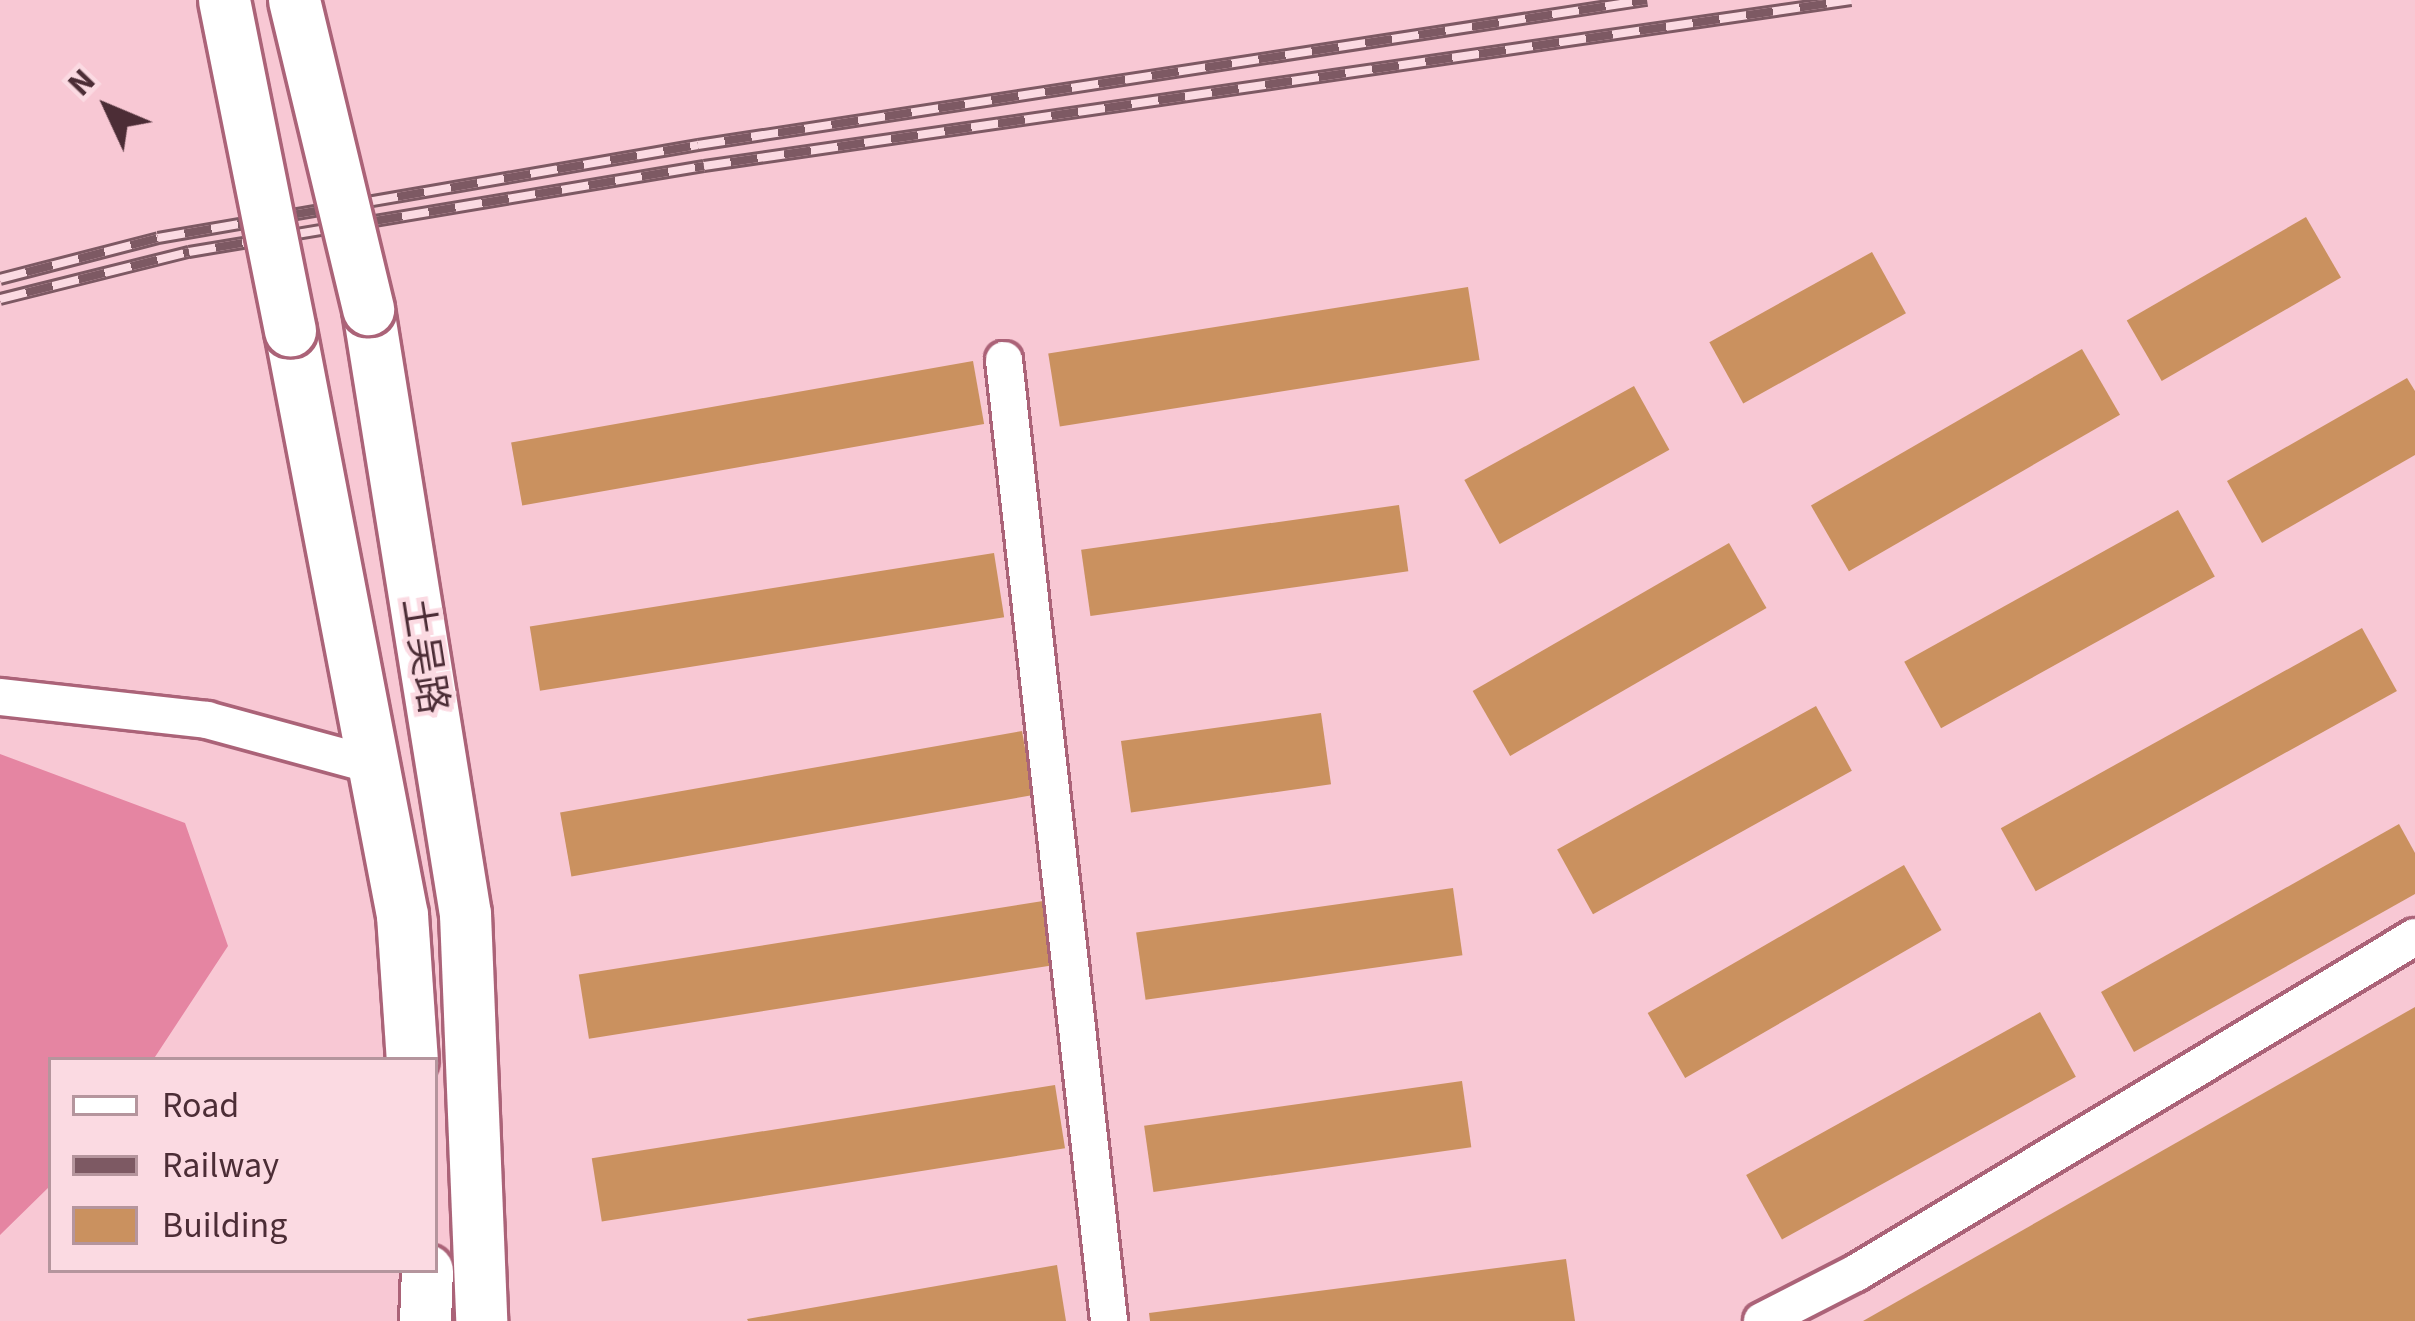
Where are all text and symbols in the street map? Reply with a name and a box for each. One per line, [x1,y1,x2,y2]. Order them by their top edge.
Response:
north arrow [48,48,168,168]
text: N [57,58,106,107]
street label: 土吴路 [392,595,456,717]
legend [48,1057,438,1273]
text: Road [162,1080,239,1131]
text: Railway [162,1140,279,1191]
text: Building [162,1200,287,1251]

